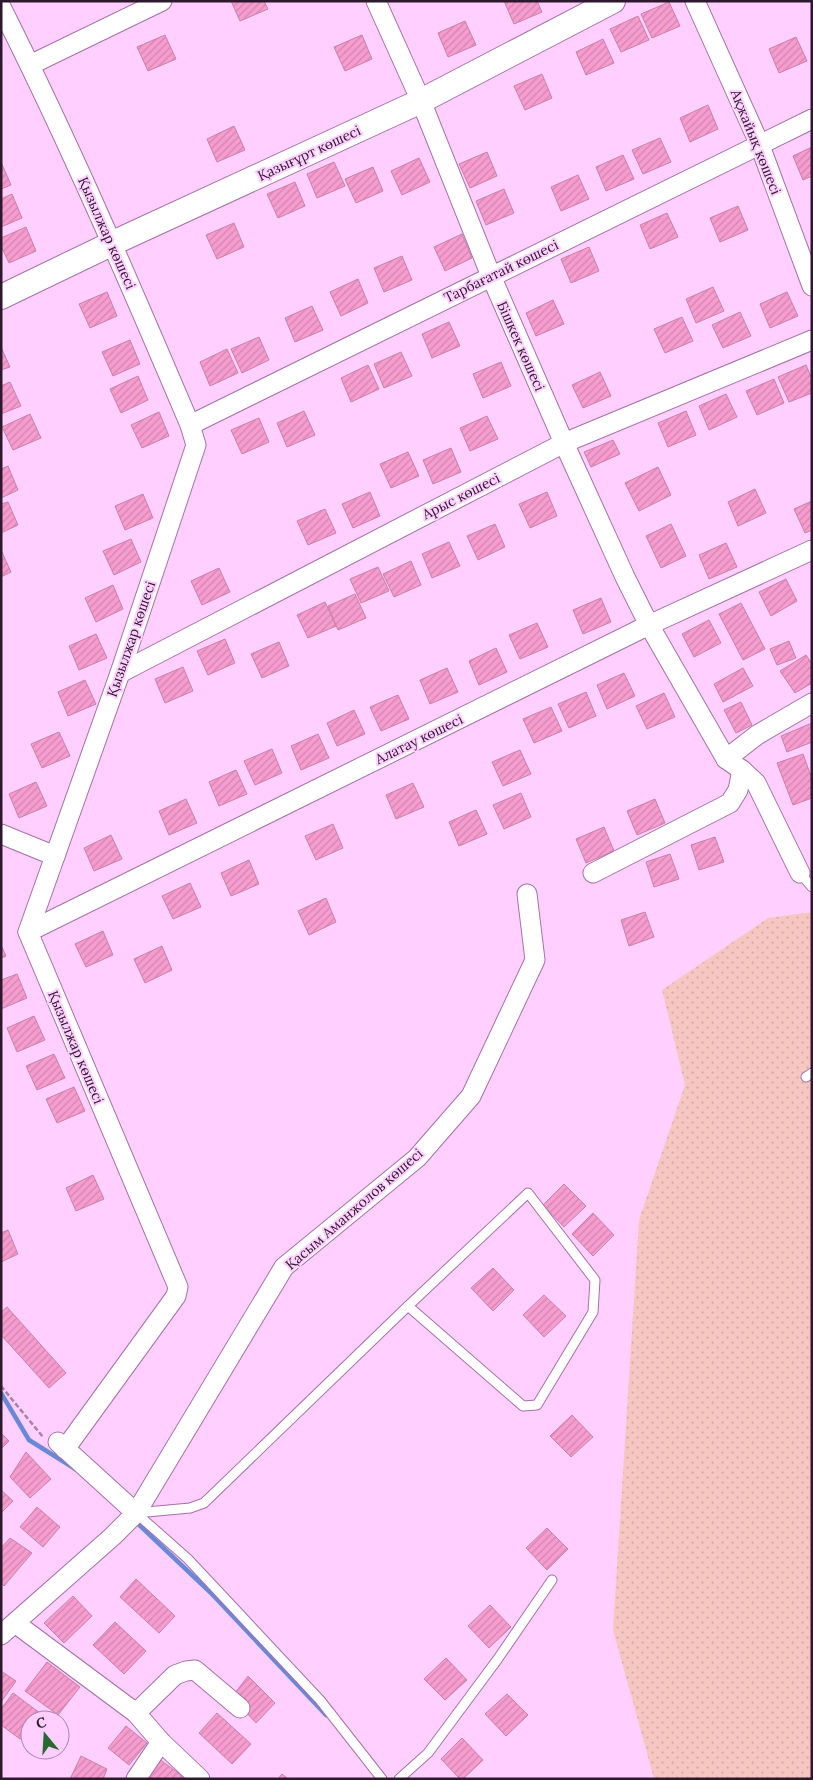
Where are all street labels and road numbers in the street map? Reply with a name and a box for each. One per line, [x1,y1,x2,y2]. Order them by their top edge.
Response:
street label: Ақжайық көшесі [726,86,785,197]
street label: Қазығұрт көшесі [254,121,364,185]
street label: Қызылжар көшесі [74,174,140,292]
street label: Тарбағатай көшесі [441,235,561,307]
street label: Бішкек көшесі [493,298,549,394]
street label: Арыс көшесі [418,469,503,524]
street label: Қызылжар көшесі [103,579,159,699]
street label: Алатау көшесі [371,710,466,768]
street label: Қызылжар көшесі [44,988,108,1106]
street label: Қасым Аманжолов көшесі [282,1144,426,1274]

